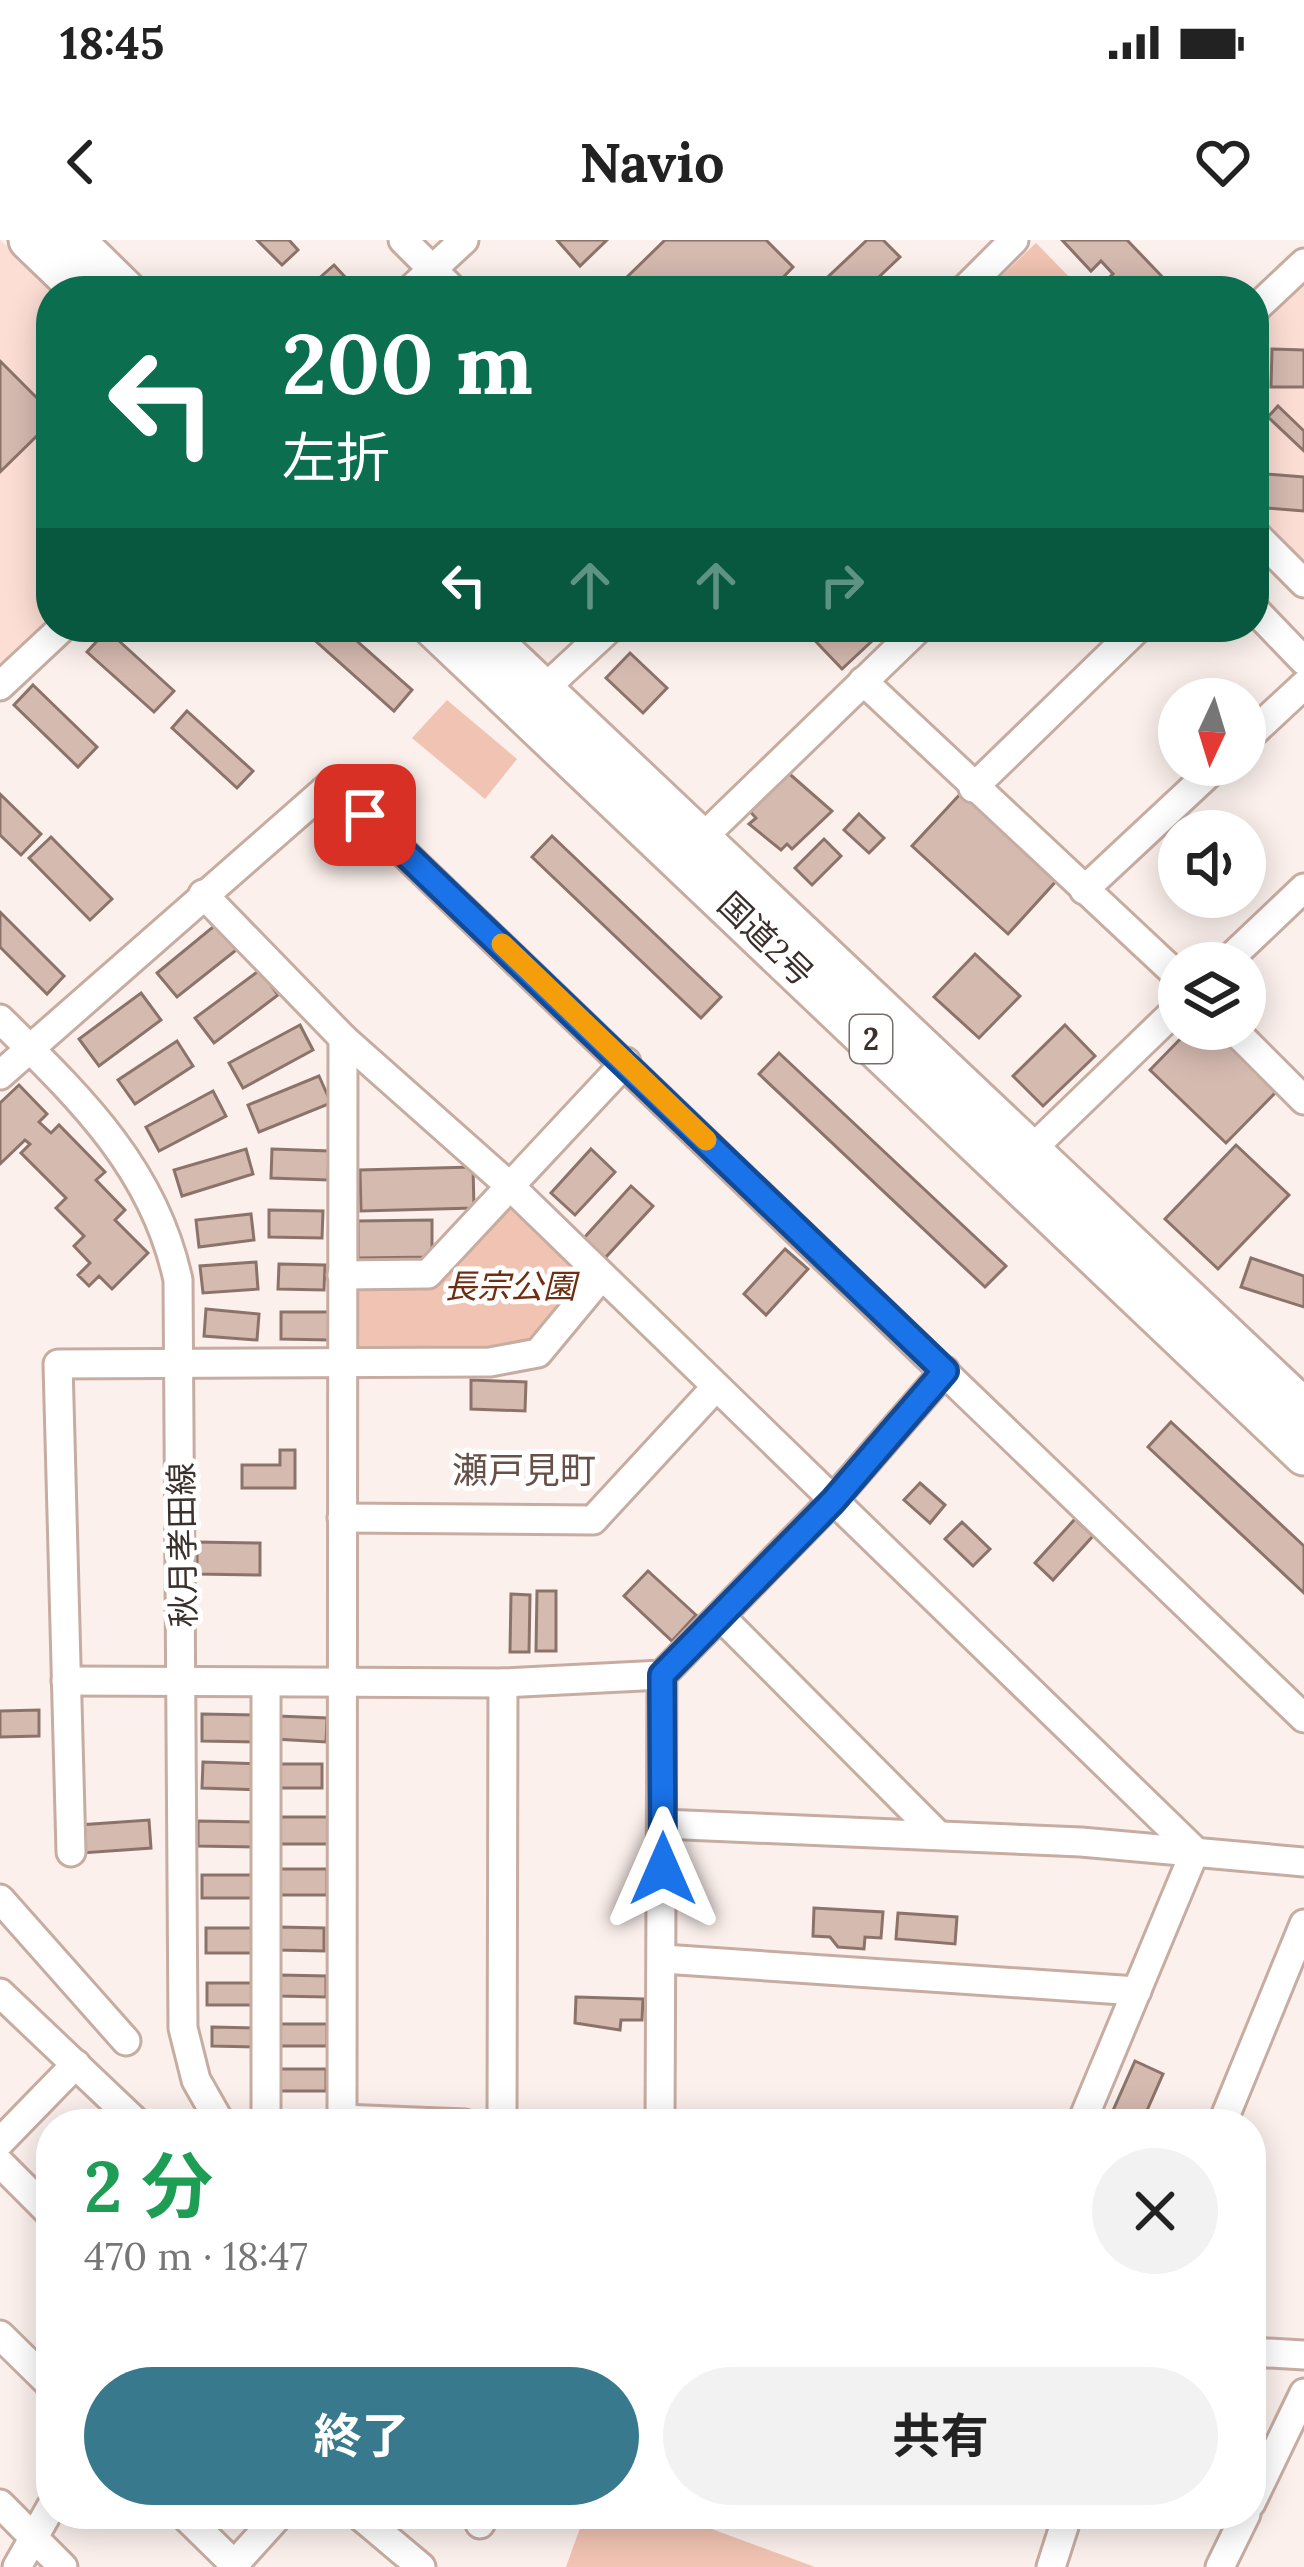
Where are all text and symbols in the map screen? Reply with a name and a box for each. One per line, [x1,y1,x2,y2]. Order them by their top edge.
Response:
text: 18:45 [60,14,164,71]
text: Navio [579,128,725,197]
icon: back [48,129,114,195]
icon: heart [1190,129,1256,195]
text: 200 m [282,309,533,417]
icon: left [84,324,240,480]
text: 左折 [282,423,390,492]
icon: left [431,552,497,618]
icon: ahead [557,552,623,618]
icon: ahead [683,552,749,618]
icon: right [809,552,875,618]
north arrow [1158,678,1266,786]
map controls [1158,678,1266,1050]
pin [314,764,416,866]
icon: arrive [332,782,398,848]
button: sound [1158,810,1266,918]
street label: 国道2号 [709,883,823,995]
button: layers [1158,942,1266,1050]
road number: 2 [850,1015,892,1063]
park label: 長宗公園 [444,1265,580,1307]
district label: 瀬戸見町 [452,1447,596,1493]
street label: 秋月孝田線 [160,1462,204,1628]
position arrow [600,1806,726,1932]
text: 2 分 [84,2140,213,2232]
button: close [1092,2148,1218,2274]
text: 470 m · 18:47 [84,2231,308,2281]
button: 終了 [84,2367,639,2505]
button: 共有 [663,2367,1218,2505]

